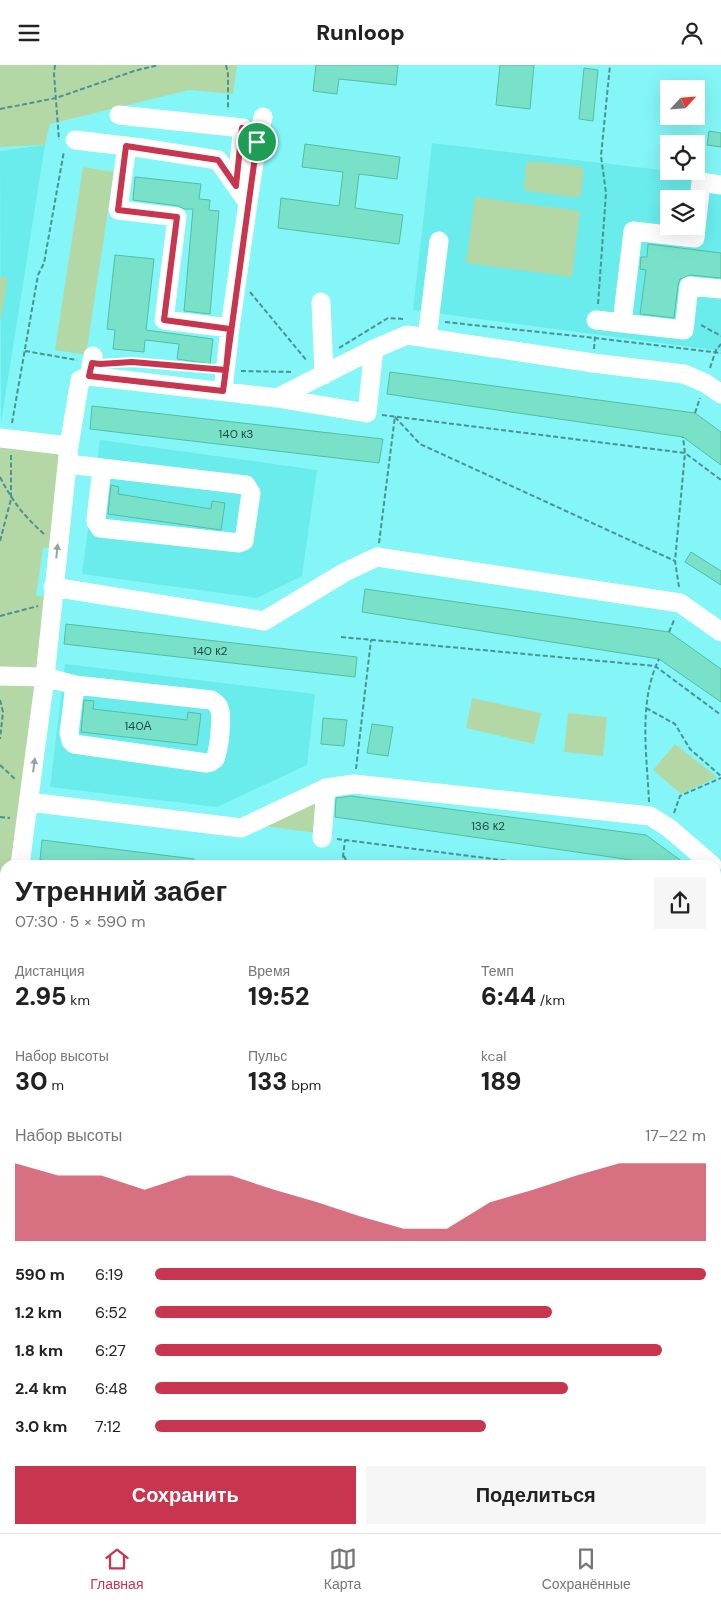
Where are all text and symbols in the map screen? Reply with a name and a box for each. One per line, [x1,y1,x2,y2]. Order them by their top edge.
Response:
text: Runloop [316,18,405,47]
icon: menu [15,19,43,47]
icon: person [678,19,706,47]
north arrow [660,80,705,125]
map controls [660,80,705,235]
pin [236,121,278,163]
icon: arrive [243,128,271,156]
button: locate [660,135,705,180]
button: layers [660,190,705,235]
house number: 140 к3 [219,426,253,442]
one-way arrow [53,543,61,559]
house number: 140 к2 [193,643,227,659]
house number: 140А [124,718,152,734]
one-way arrow [30,756,38,772]
house number: 136 к2 [471,818,505,834]
text: Утренний забег [15,873,227,910]
button: share [654,877,706,929]
text: 07:30 · 5 × 590 m [15,911,145,932]
text: Дистанция [15,962,85,980]
text: Время [248,962,290,980]
text: Темп [481,962,514,980]
text: 2.95 [15,980,67,1013]
text: 19:52 [248,980,309,1013]
text: 6:44 [481,980,536,1013]
text: km [67,991,90,1009]
text: /km [536,991,565,1009]
text: Набор высоты [15,1047,109,1065]
text: Пульс [248,1047,287,1065]
text: kcal [481,1047,506,1065]
text: 30 [15,1065,48,1098]
text: 133 [248,1065,287,1098]
text: 189 [481,1065,521,1098]
text: m [48,1076,64,1094]
text: bpm [287,1076,321,1094]
text: Набор высоты [15,1125,122,1146]
text: 17–22 m [645,1125,706,1146]
text: 590 m [15,1264,65,1285]
text: 6:19 [95,1264,123,1285]
text: 1.2 km [15,1302,62,1323]
text: 6:52 [95,1302,127,1323]
text: 1.8 km [15,1340,63,1361]
text: 6:27 [95,1340,126,1361]
text: 2.4 km [15,1378,67,1399]
text: 6:48 [95,1378,128,1399]
text: 3.0 km [15,1416,67,1437]
text: 7:12 [95,1416,121,1437]
button: Сохранить [15,1466,356,1524]
button: Поделиться [366,1466,706,1524]
tab: Главная [90,1545,143,1593]
tab: Карта [324,1545,361,1593]
tab: Сохранённые [542,1545,631,1593]

